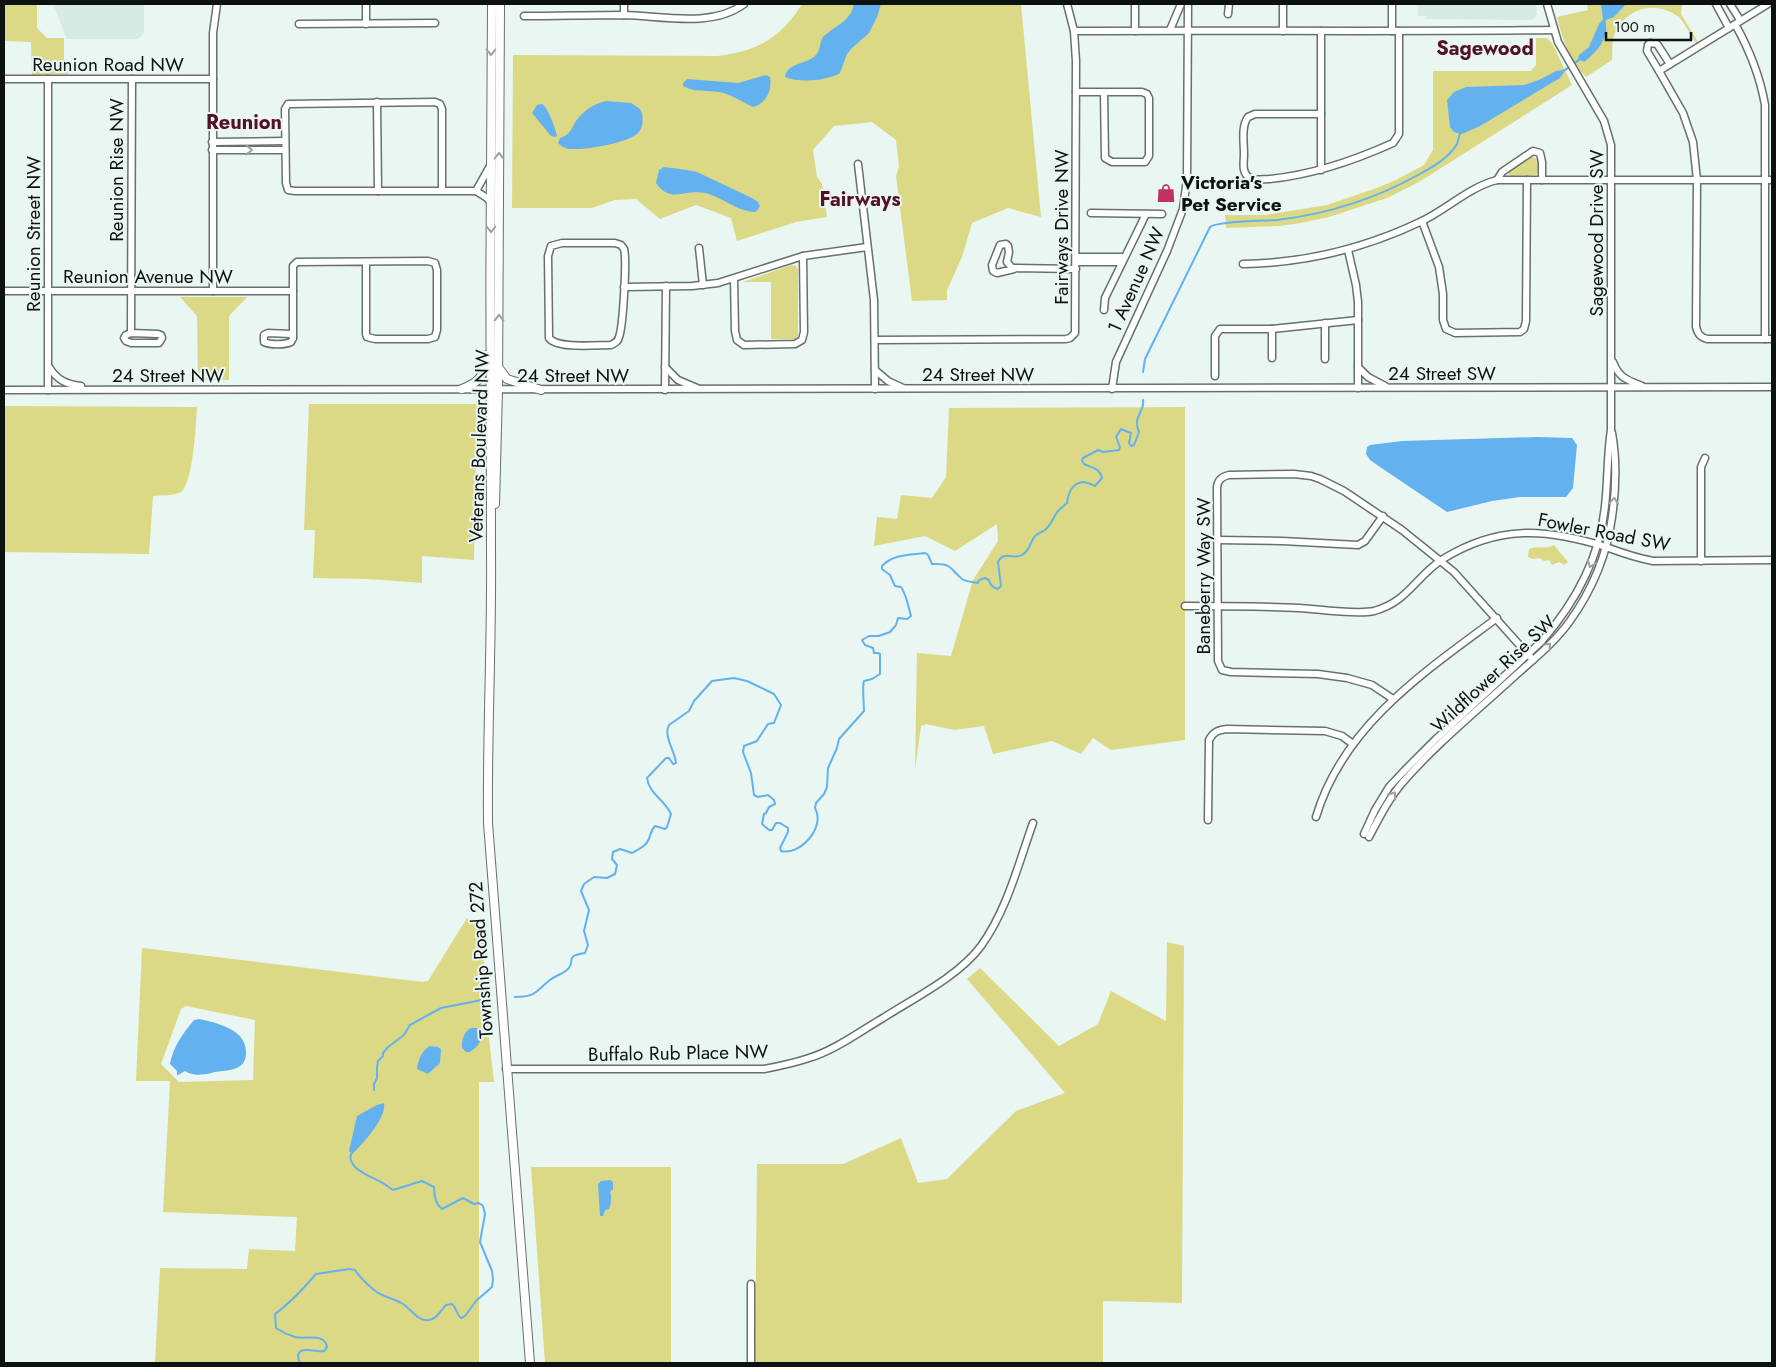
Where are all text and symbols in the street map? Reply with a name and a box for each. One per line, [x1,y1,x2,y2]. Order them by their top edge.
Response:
scale bar [1606,10,1691,42]
text: 100 m [1614,16,1655,38]
district label: Sagewood [1436,34,1534,63]
one-way arrow [486,49,496,57]
street label: Reunion Road NW [32,51,184,78]
street label: Reunion Rise NW [103,98,130,242]
district label: Reunion [206,108,282,137]
one-way arrow [246,145,253,155]
street label: Fairways Drive NW [1048,149,1075,305]
street label: Sagewood Drive SW [1583,149,1610,316]
one-way arrow [494,152,504,160]
street label: Reunion Street NW [20,156,47,312]
place label: Victoria's Pet Service [1180,169,1282,218]
shop icon: Victoria's Pet Service [1155,182,1177,204]
district label: Fairways [819,185,901,214]
street label: 1 Avenue NW [1101,223,1171,337]
one-way arrow [486,226,496,234]
street label: Reunion Avenue NW [63,263,233,290]
one-way arrow [494,314,504,322]
street label: Veterans Boulevard NW [462,349,496,543]
street label: 24 Street SW [1388,360,1496,387]
street label: 24 Street NW [922,361,1034,388]
street label: 24 Street NW [112,362,224,389]
street label: 24 Street NW [517,362,629,389]
street label: Baneberry Way SW [1190,497,1217,655]
one-way arrow [1608,497,1619,505]
street label: Fowler Road SW [1536,506,1673,558]
one-way arrow [1587,559,1598,568]
street label: Wildflower Rise SW [1425,609,1561,739]
one-way arrow [1542,643,1551,652]
one-way arrow [1388,792,1396,801]
street label: Township Road 272 [462,881,500,1039]
street label: Buffalo Rub Place NW [588,1038,769,1068]

